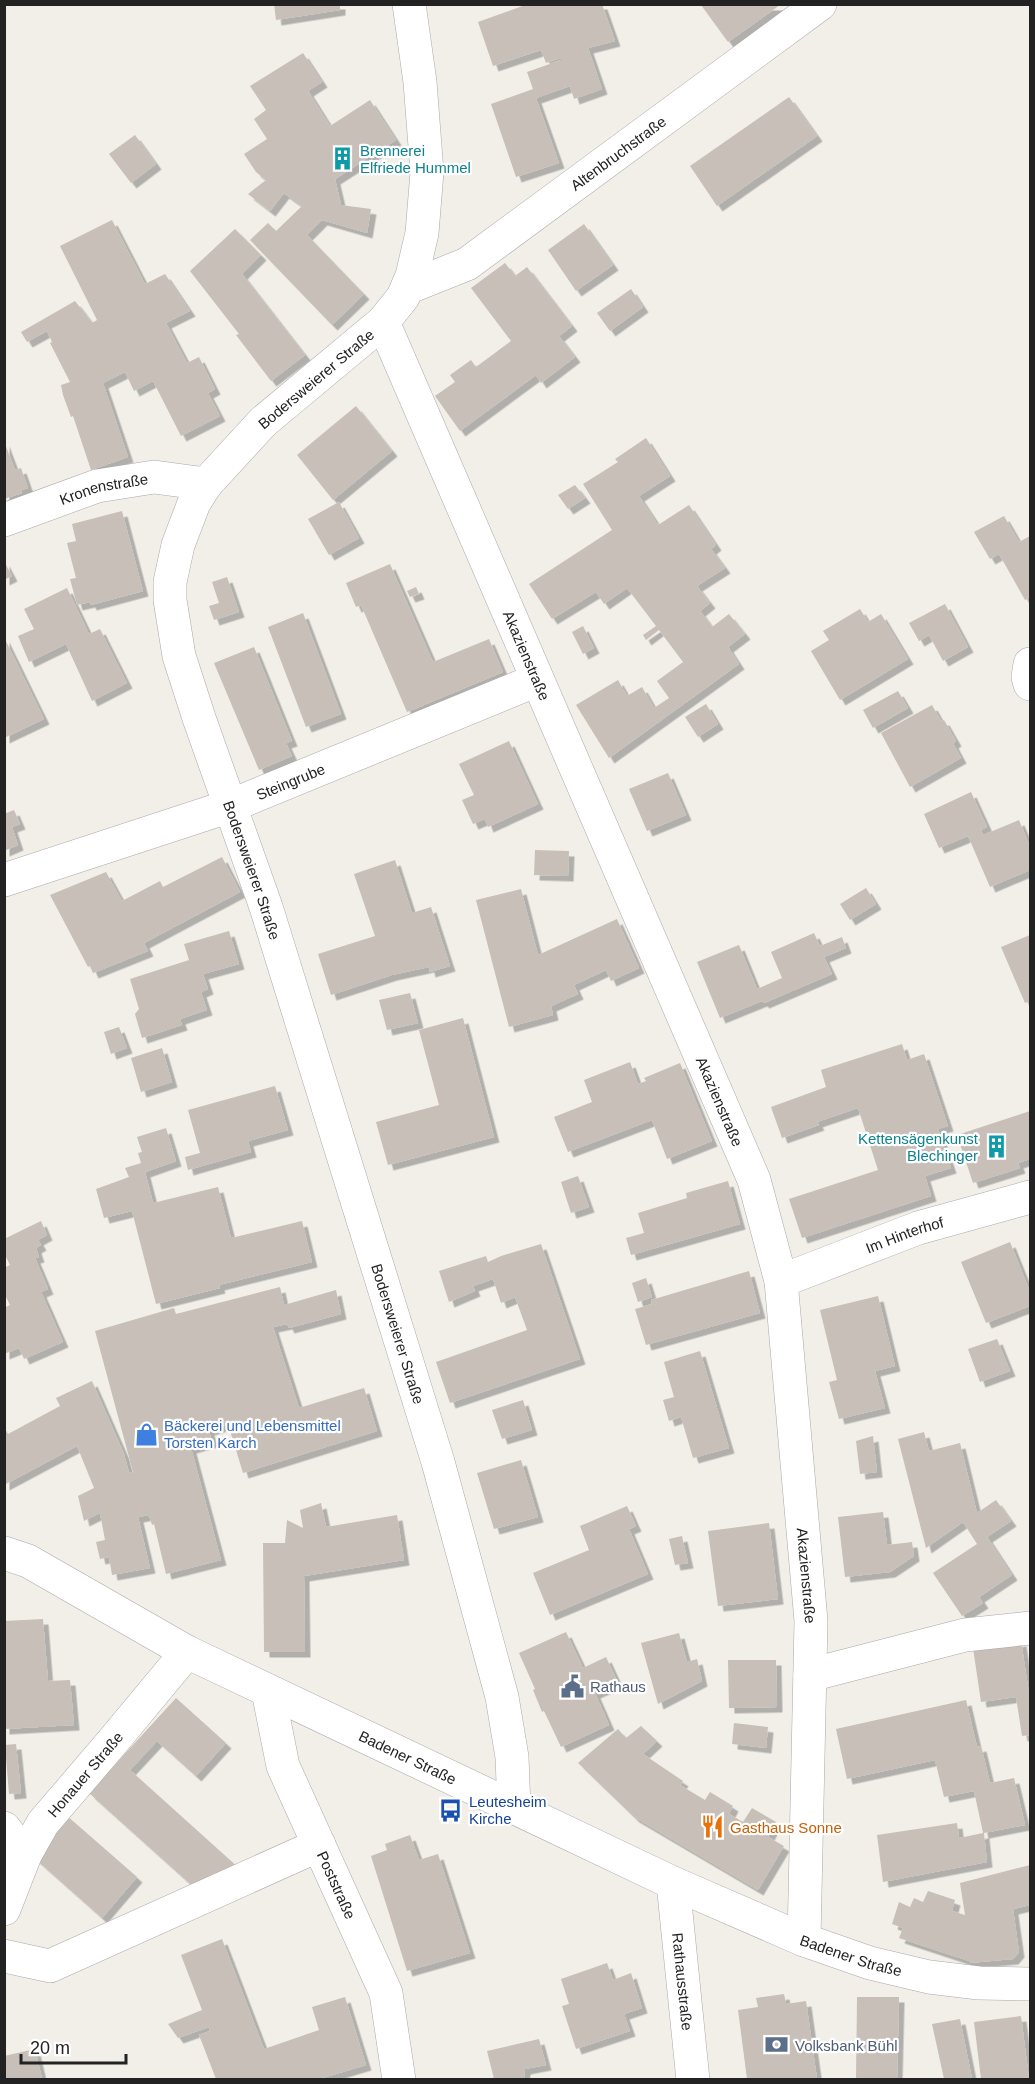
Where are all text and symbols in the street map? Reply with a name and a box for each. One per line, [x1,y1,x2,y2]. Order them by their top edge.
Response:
street label: Altenbruchstraße [567,112,669,194]
place label: Brennerei Elfriede Hummel [360,142,471,176]
building icon: Brennerei Elfriede Hummel [329,146,355,172]
street label: Bodersweierer Straße [255,326,377,432]
street label: Kronenstraße [57,470,149,508]
street label: Akazienstraße [500,608,554,703]
street label: Steingrube [254,760,327,803]
street label: Bodersweierer Straße [220,798,284,942]
street label: Akazienstraße [693,1054,747,1149]
place label: Kettensägenkunst Blechinger [858,1130,979,1164]
building icon: Kettensägenkunst Blechinger [983,1134,1009,1160]
street label: Im Hinterhof [863,1213,946,1256]
street label: Bodersweierer Straße [368,1261,428,1406]
place label: Bäckerei und Lebensmittel Torsten Karch [164,1417,341,1451]
shop icon: Bäckerei und Lebensmittel Torsten Karch [133,1421,159,1447]
street label: Akazienstraße [794,1527,820,1624]
public building icon: Rathaus [559,1673,585,1699]
place label: Rathaus [590,1678,646,1695]
street label: Badener Straße [356,1727,459,1787]
street label: Honauer Straße [44,1728,126,1820]
place label: Leutesheim Kirche [469,1793,547,1827]
bus stop icon: Leutesheim Kirche [438,1797,464,1823]
restaurant icon: Gasthaus Sonne [699,1814,725,1840]
place label: Gasthaus Sonne [730,1819,842,1836]
street label: Poststraße [314,1848,360,1921]
street label: Badener Straße [798,1931,904,1979]
street label: Rathausstraße [670,1932,696,2031]
scale bar [21,2027,126,2065]
bank icon: Volksbank Bühl [764,2032,790,2058]
place label: Volksbank Bühl [795,2037,898,2054]
text: 20 m [30,2038,70,2058]

